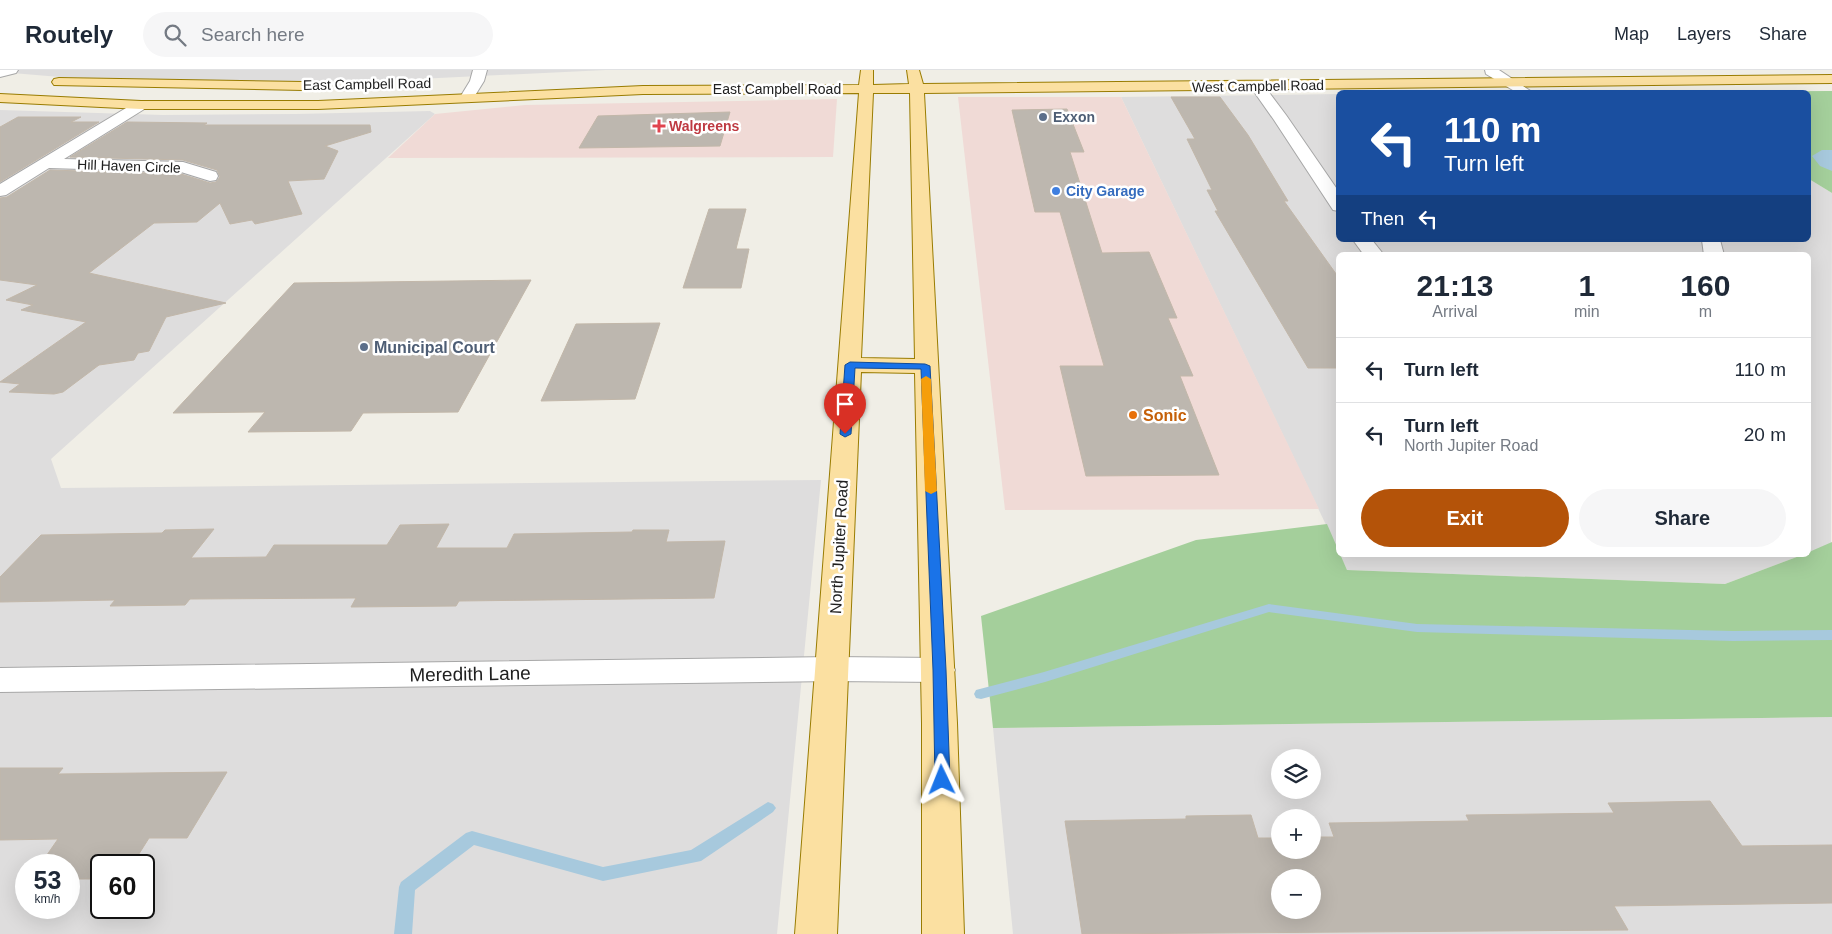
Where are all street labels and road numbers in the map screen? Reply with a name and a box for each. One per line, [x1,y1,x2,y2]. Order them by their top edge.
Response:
street label: East Campbell Road [303,75,431,93]
street label: West Campbell Road [1192,77,1324,95]
street label: East Campbell Road [713,81,841,97]
street label: Hill Haven Circle [77,156,181,176]
street label: North Jupiter Road [827,479,851,615]
street label: Meredith Lane [409,662,531,686]

